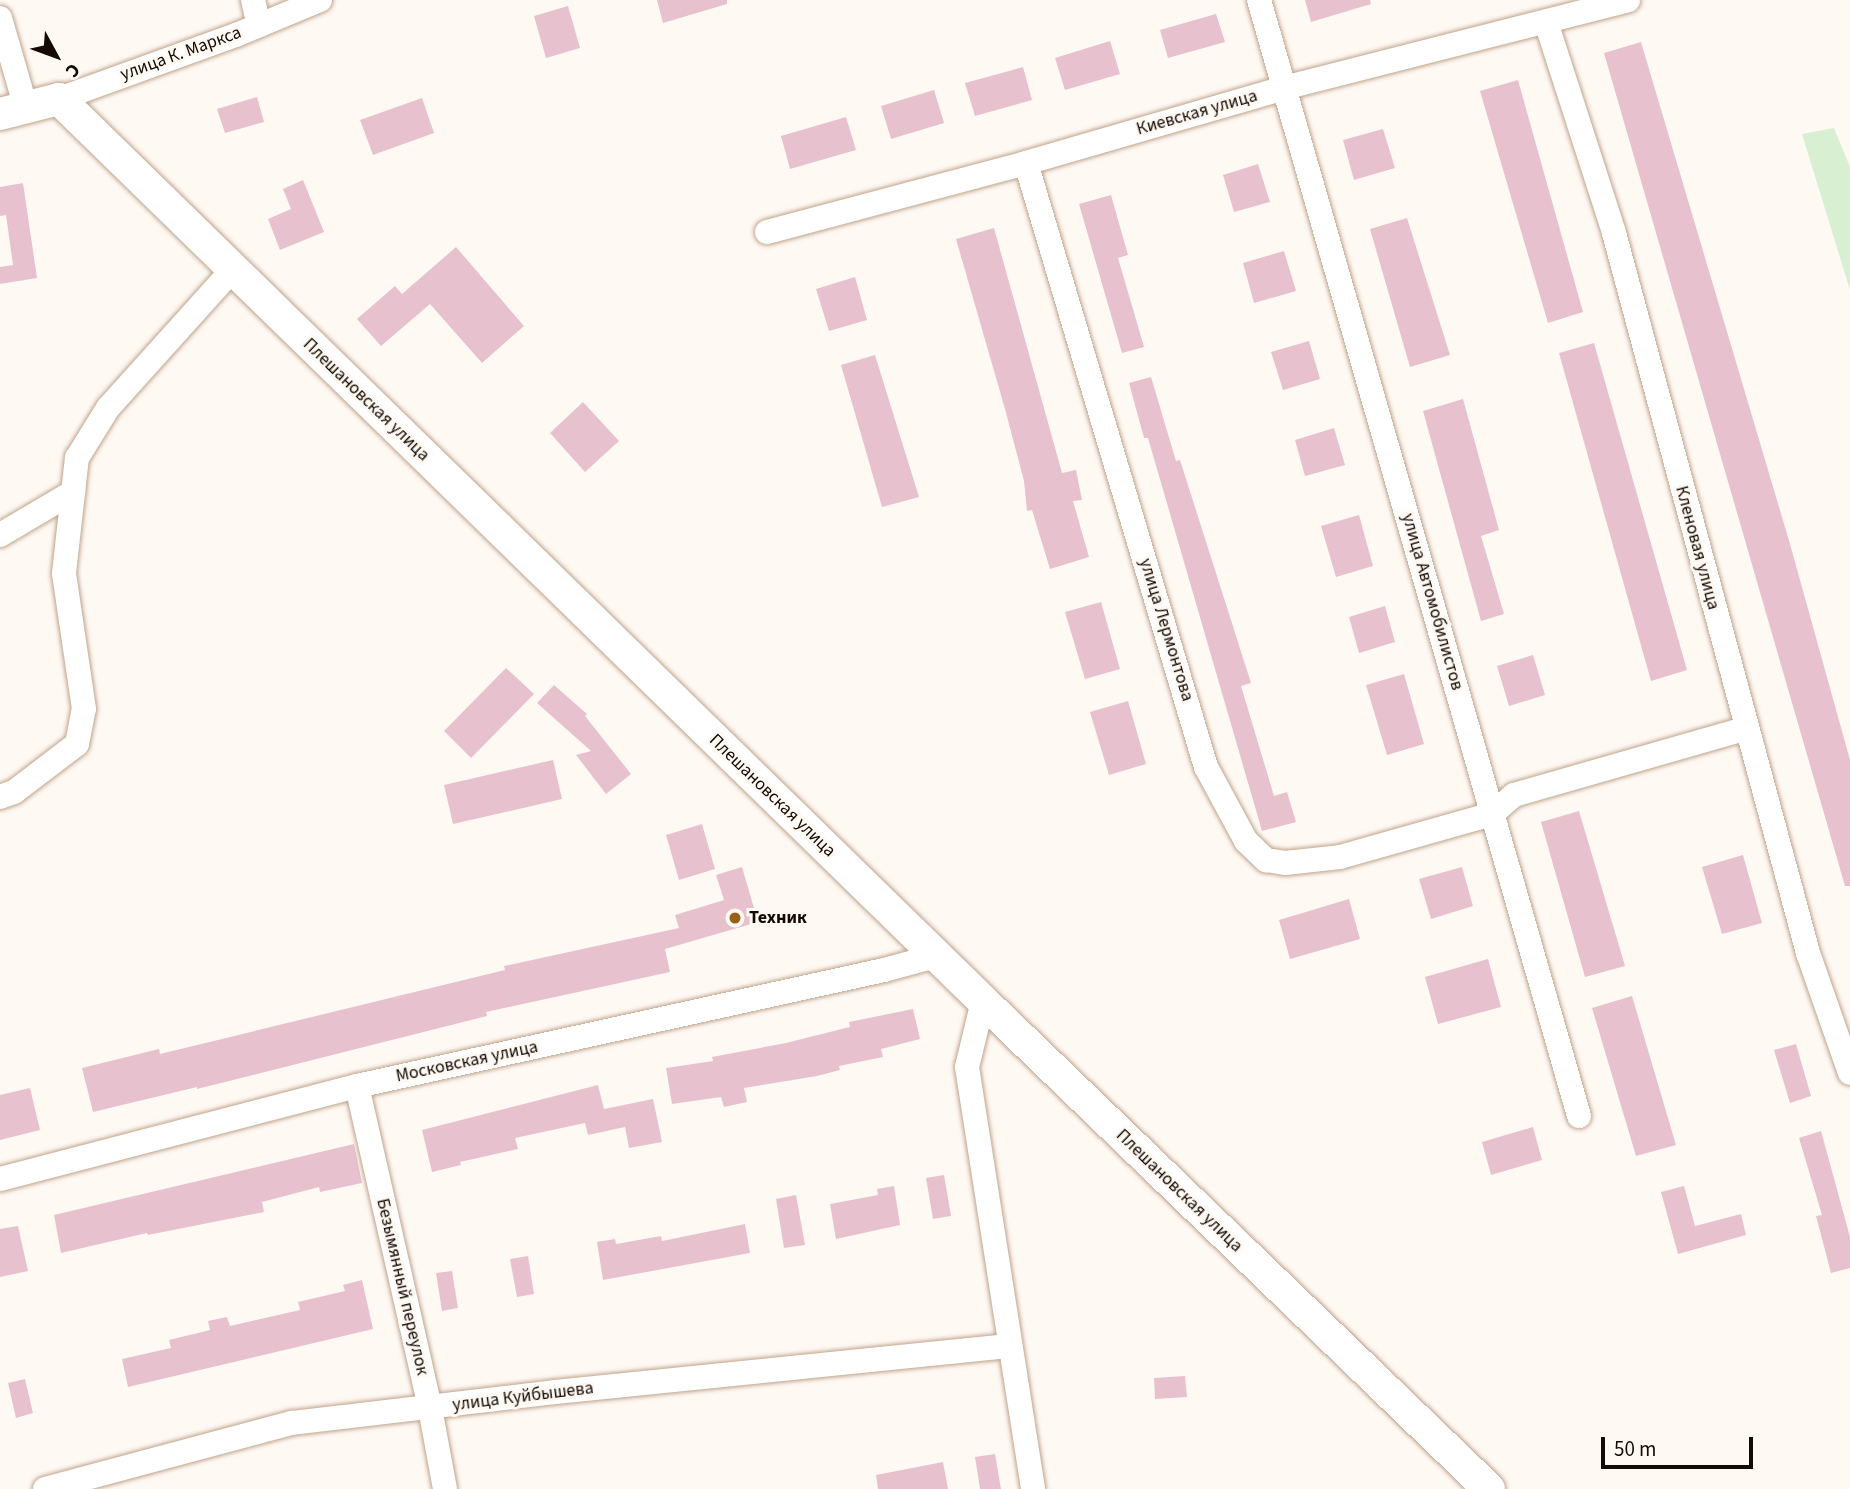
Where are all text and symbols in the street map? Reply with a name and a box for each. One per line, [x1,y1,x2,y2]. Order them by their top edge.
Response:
north arrow [21,21,91,91]
street label: улица К. Маркса [118,22,244,86]
text: С [58,57,86,83]
street label: Киевская улица [1134,85,1260,141]
street label: Плешановская улица [298,334,434,466]
street label: Кленовая улица [1670,484,1724,612]
street label: улица Автомобилистов [1396,511,1468,693]
street label: улица Лермонтова [1134,556,1198,704]
street label: Плешановская улица [704,730,840,862]
place label: Техник [749,907,807,929]
marker: Техник [727,910,743,926]
street label: Московская улица [394,1036,540,1088]
street label: Плешановская улица [1111,1125,1247,1257]
street label: Безымянный переулок [371,1196,433,1378]
street label: улица Куйбышева [451,1378,595,1416]
scale bar [1605,1422,1757,1466]
text: 50 m [1614,1434,1656,1464]

